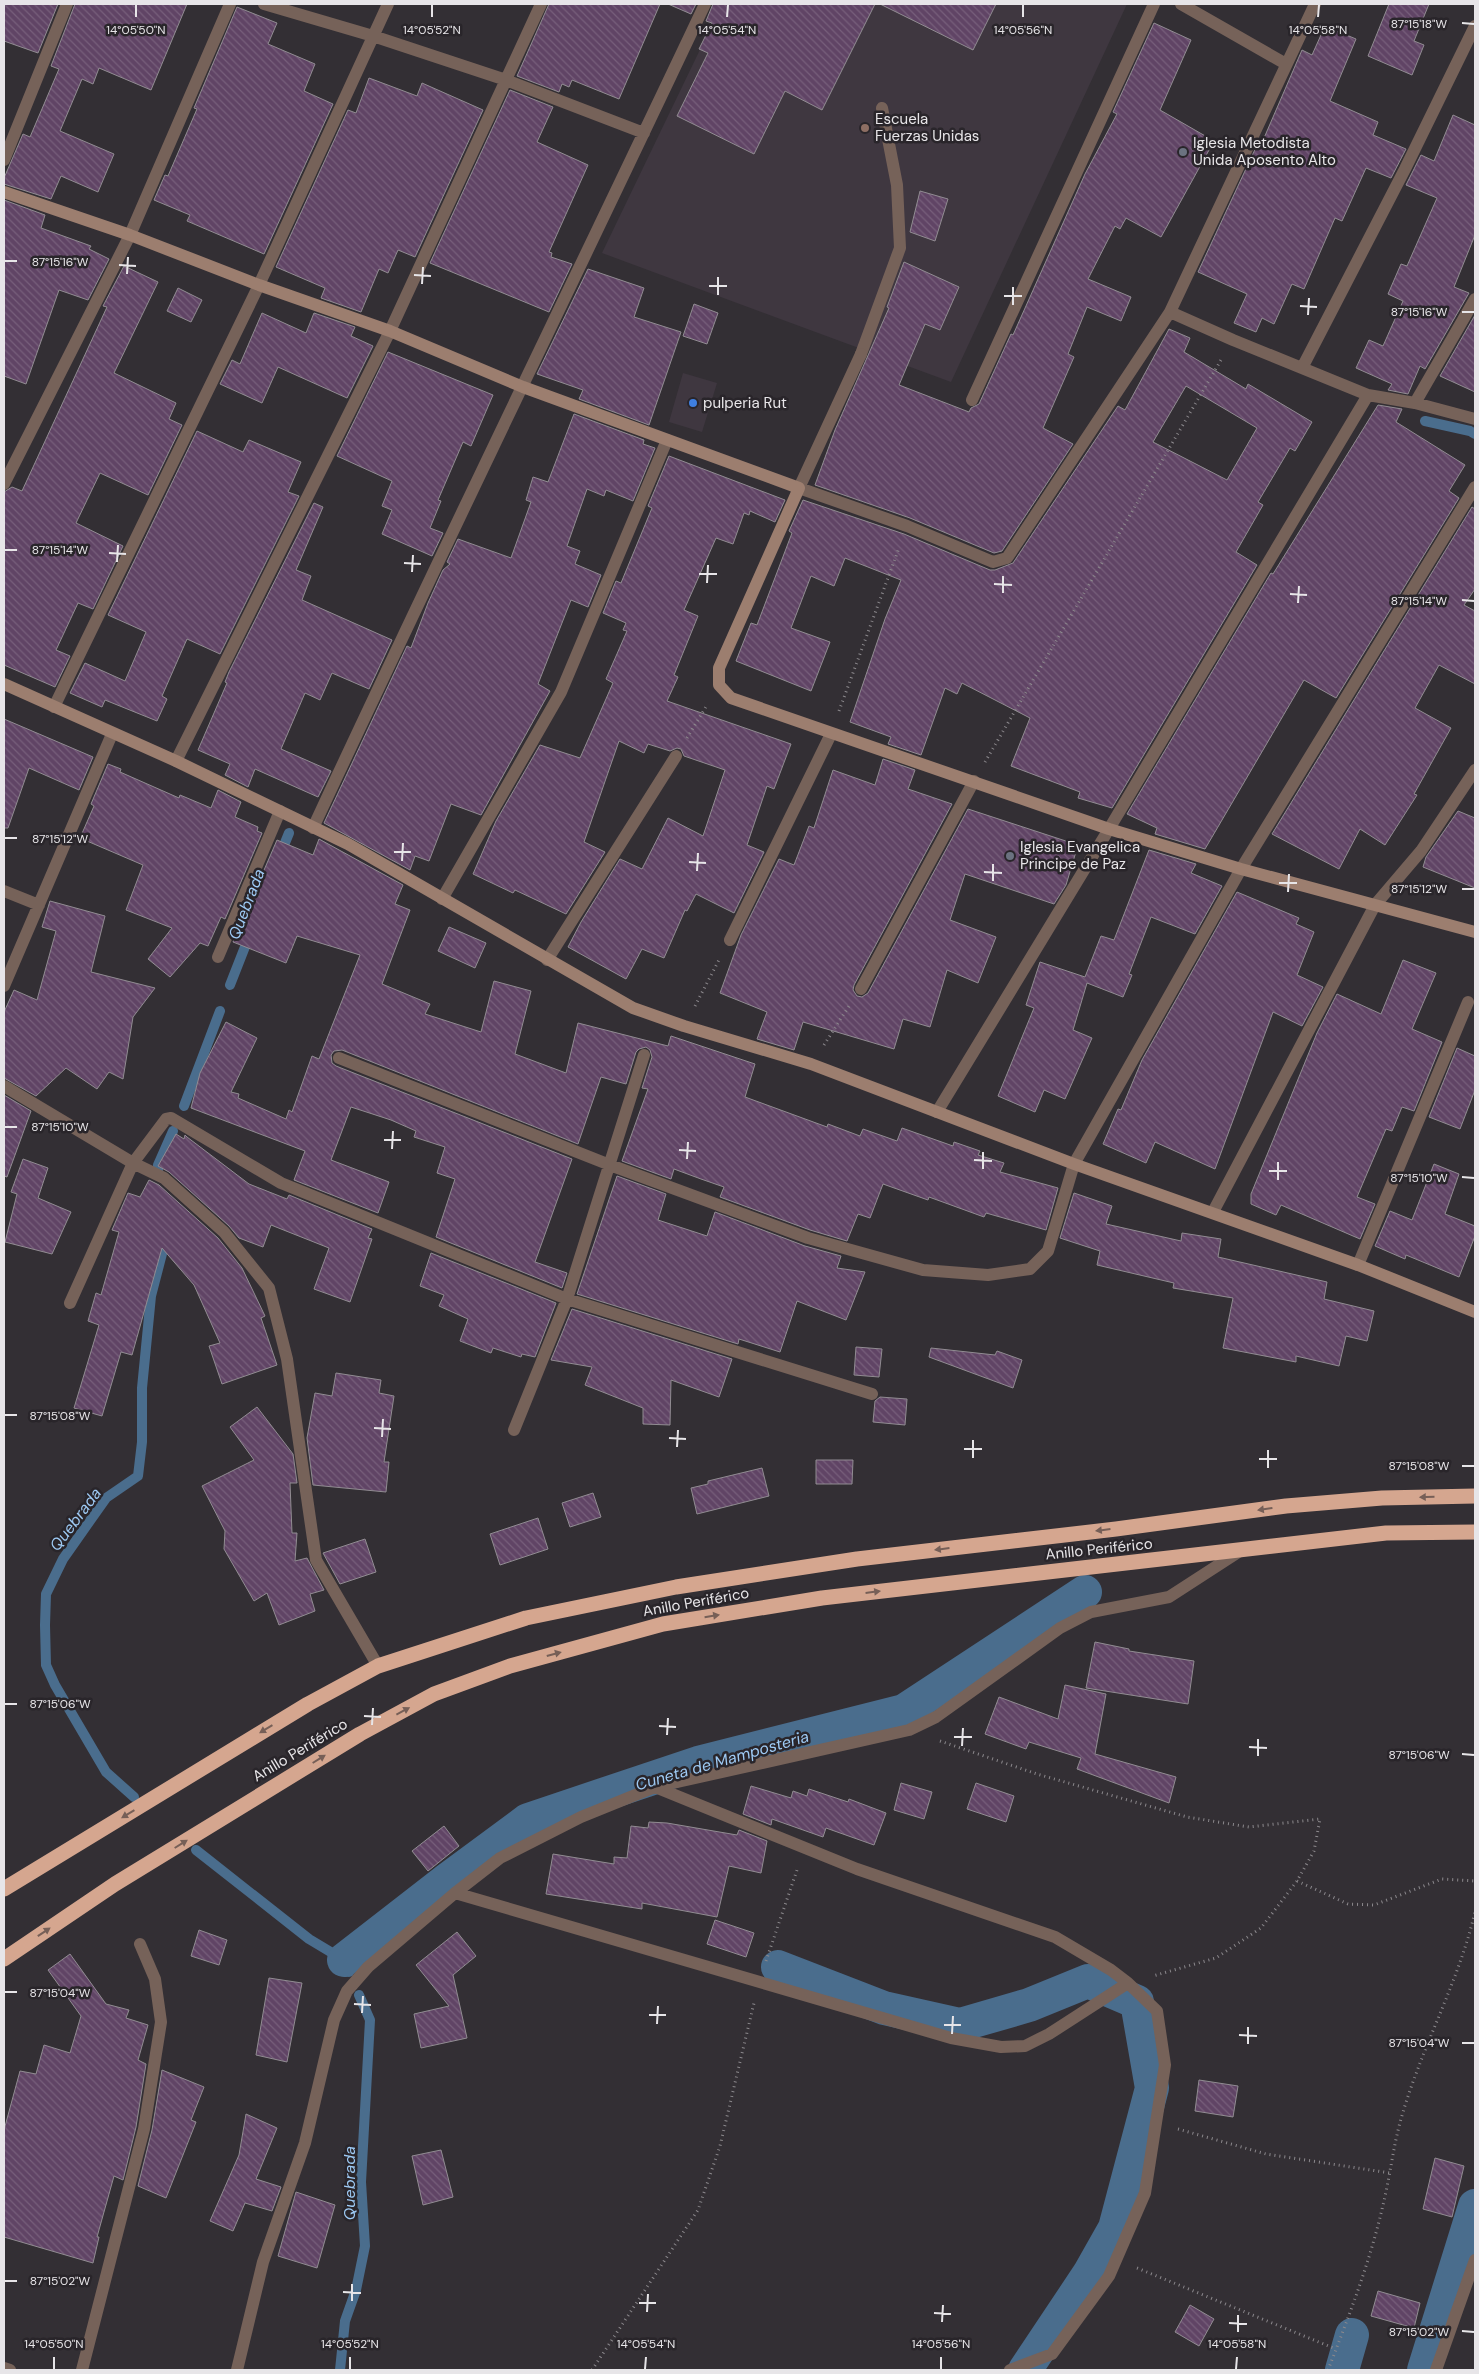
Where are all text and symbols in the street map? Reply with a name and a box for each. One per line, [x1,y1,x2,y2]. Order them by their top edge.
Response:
text: 87°15'18"W [1391,16,1448,32]
text: 14°05'50"N [106,22,166,38]
text: 14°05'52"N [403,22,461,38]
text: 14°05'54"N [698,22,756,38]
text: 14°05'56"N [994,22,1052,38]
text: 14°05'58"N [1289,22,1347,38]
place label: Escuela Fuerzas Unidas [875,109,979,146]
marker: Escuela Fuerzas Unidas [859,122,871,134]
place label: Iglesia Metodista Unida Aposento Alto [1193,133,1336,170]
marker: Iglesia Metodista Unida Aposento Alto [1177,146,1189,158]
text: 87°15'16"W [32,254,89,270]
text: 87°15'16"W [1391,304,1448,320]
place label: pulperia Rut [703,393,787,413]
marker: pulperia Rut [687,397,699,409]
text: 87°15'14"W [32,542,89,558]
text: 87°15'14"W [1391,593,1448,609]
text: 87°15'12"W [32,831,88,847]
place label: Iglesia Evangelica Principe de Paz [1020,837,1140,874]
marker: Iglesia Evangelica Principe de Paz [1004,850,1016,862]
water label: Quebrada [223,866,270,943]
text: 87°15'12"W [1391,881,1447,897]
text: 87°15'10"W [31,1119,89,1135]
text: 87°15'10"W [1390,1170,1448,1186]
text: 87°15'08"W [30,1408,91,1424]
text: 87°15'08"W [1389,1458,1450,1474]
water label: Quebrada [45,1483,106,1555]
one-way arrow [1418,1493,1434,1501]
one-way arrow [1256,1505,1272,1513]
one-way arrow [1095,1526,1111,1534]
street label: Anillo Periférico [1044,1533,1154,1565]
one-way arrow [934,1545,950,1553]
street label: Anillo Periférico [641,1583,751,1621]
one-way arrow [865,1588,881,1596]
one-way arrow [705,1612,721,1620]
one-way arrow [547,1650,562,1658]
text: 87°15'06"W [29,1696,91,1712]
one-way arrow [395,1707,410,1715]
street label: Anillo Periférico [249,1714,351,1786]
one-way arrow [260,1724,273,1733]
water label: Cuneta de Mamposteria [633,1726,811,1795]
text: 87°15'06"W [1388,1747,1450,1763]
one-way arrow [313,1754,326,1763]
one-way arrow [121,1809,134,1818]
one-way arrow [174,1839,187,1848]
one-way arrow [38,1927,51,1937]
text: 87°15'04"W [30,1985,91,2001]
text: 87°15'04"W [1389,2035,1450,2051]
water label: Quebrada [339,2146,360,2220]
text: 87°15'02"W [30,2273,91,2289]
text: 87°15'02"W [1389,2324,1450,2340]
text: 14°05'50"N [24,2336,84,2352]
text: 14°05'52"N [321,2336,379,2352]
text: 14°05'54"N [617,2336,675,2352]
text: 14°05'56"N [912,2336,970,2352]
text: 14°05'58"N [1208,2336,1266,2352]

